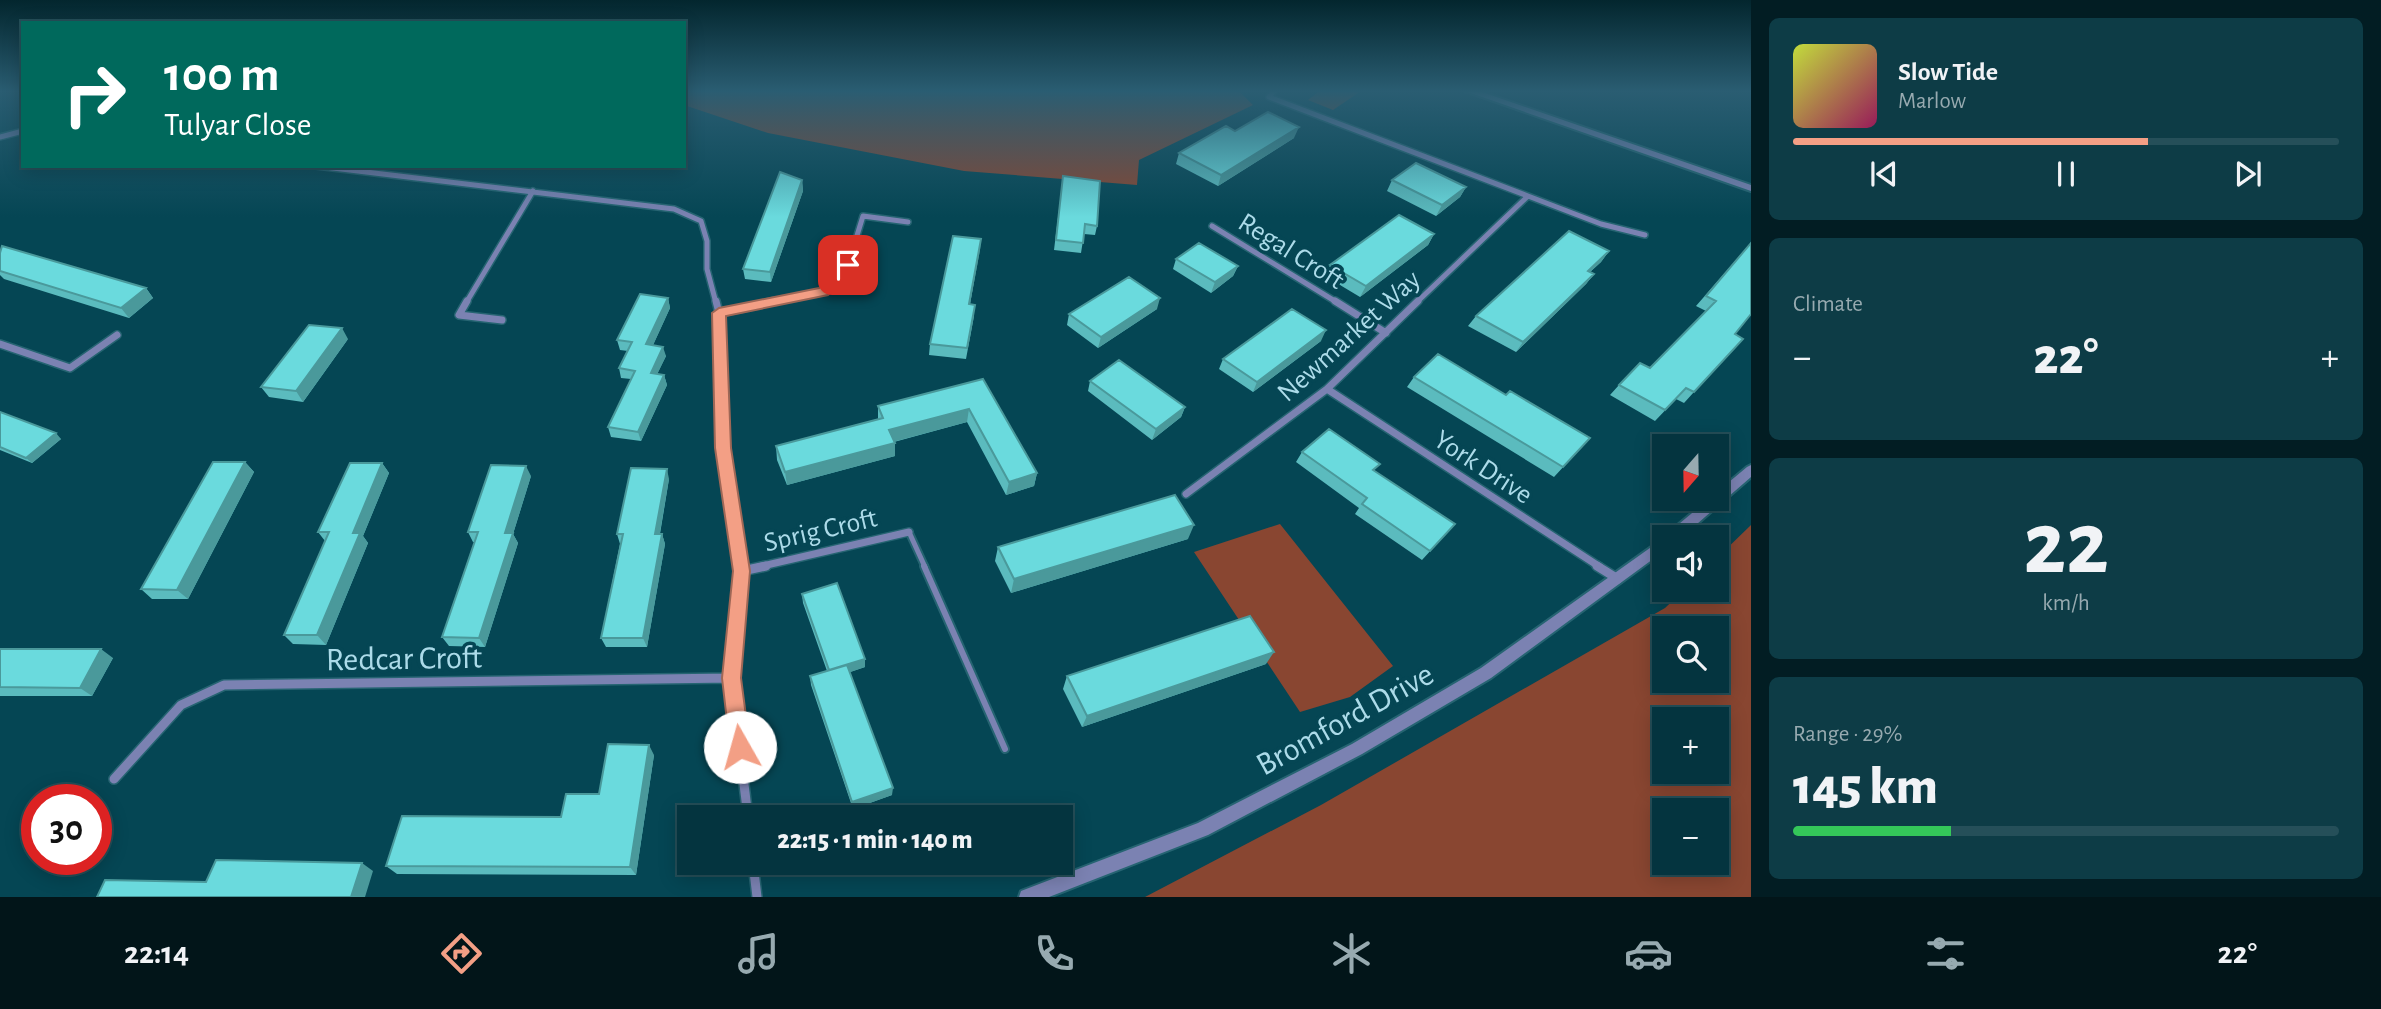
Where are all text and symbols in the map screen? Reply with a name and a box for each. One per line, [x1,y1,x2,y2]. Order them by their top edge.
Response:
icon: right [49,49,140,140]
text: 100 m [164,51,280,100]
text: Slow Tide [1898,59,1998,85]
text: Marlow [1898,90,1966,113]
text: Tulyar Close [164,109,312,141]
icon: previous [1865,155,1903,193]
icon: pause [2047,155,2085,193]
icon: next [2229,155,2267,193]
street label: Regal Croft [1233,208,1349,295]
pin [818,235,878,295]
icon: arrive [829,246,867,284]
street label: Newmarket Way [1273,265,1426,408]
text: Climate [1793,293,1863,316]
text: 22° [2033,331,2099,383]
text: − [1793,339,1811,377]
text: + [2321,339,2339,377]
street label: York Drive [1429,426,1537,510]
north arrow [1652,434,1729,511]
map controls [1652,434,1729,875]
text: 22 [2023,499,2109,590]
street label: Sprig Croft [761,504,880,558]
button: sound [1652,525,1729,602]
text: km/h [2042,592,2090,615]
button: search [1652,616,1729,693]
street label: Redcar Croft [326,642,483,677]
street label: Bromford Drive [1251,658,1439,782]
button: + [1652,707,1729,784]
position arrow [703,710,777,784]
text: Range · 29% [1793,723,1902,746]
text: 145 km [1793,761,1938,813]
speed limit sign: 30 [21,784,112,875]
button: − [1652,798,1729,875]
text: 22:15 · 1 min · 140 m [777,827,973,853]
icon: directions [437,929,486,978]
icon: music [734,929,783,978]
icon: phone [1030,929,1079,978]
icon: climate [1327,929,1376,978]
icon: car [1624,929,1673,978]
icon: filters [1921,929,1970,978]
text: 22:14 [124,937,189,969]
text: 22° [2218,937,2257,969]

